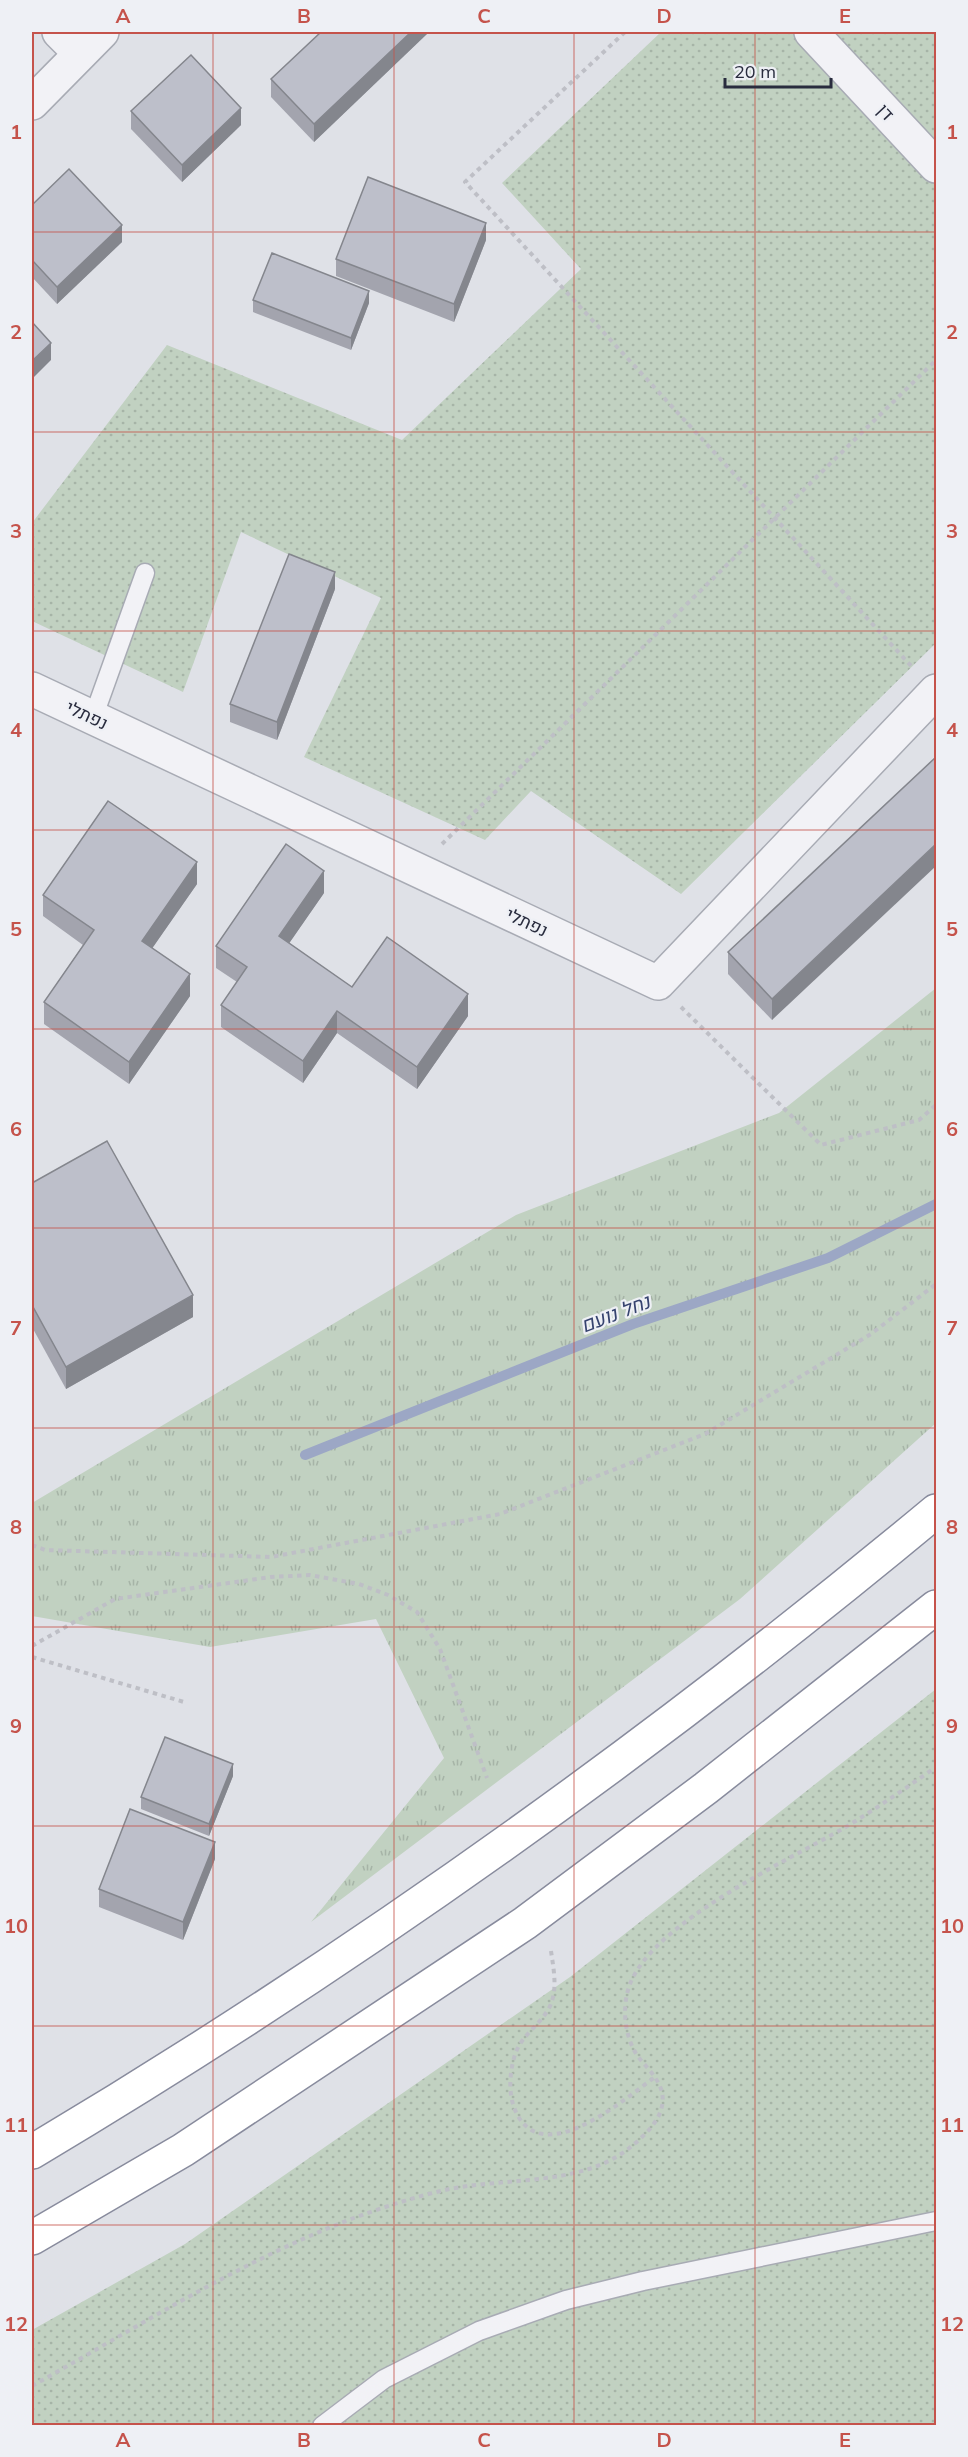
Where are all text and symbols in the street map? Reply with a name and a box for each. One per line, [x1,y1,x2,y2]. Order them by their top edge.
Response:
text: A [116,3,131,28]
text: B [297,3,311,28]
text: C [477,3,491,28]
text: D [656,3,672,28]
text: E [839,3,851,28]
scale bar [725,51,832,89]
text: 20 m [734,60,776,83]
street label: דן [873,99,899,125]
text: 1 [10,119,22,144]
text: 1 [946,119,958,144]
text: 2 [10,319,22,344]
text: 2 [946,319,958,344]
text: 3 [10,518,22,543]
text: 3 [946,518,958,543]
street label: נפתלי [62,695,112,735]
text: 4 [10,717,22,742]
text: 4 [946,717,958,742]
street label: נפתלי [502,902,552,942]
text: 5 [10,916,22,941]
text: 5 [946,916,958,941]
text: 6 [10,1116,22,1141]
text: 6 [946,1116,958,1141]
water label: נחל נועם [577,1288,655,1338]
text: 7 [10,1315,22,1340]
text: 7 [946,1315,958,1340]
text: 8 [10,1514,22,1539]
text: 8 [946,1514,958,1539]
text: 9 [10,1713,22,1738]
text: 9 [946,1713,958,1738]
text: 10 [4,1913,28,1938]
text: 10 [940,1913,964,1938]
text: 11 [4,2112,28,2137]
text: 11 [940,2112,964,2137]
text: 12 [4,2311,28,2336]
text: 12 [940,2311,964,2336]
text: A [116,2427,131,2452]
text: B [297,2427,311,2452]
text: C [477,2427,491,2452]
text: D [656,2427,672,2452]
text: E [839,2427,851,2452]

